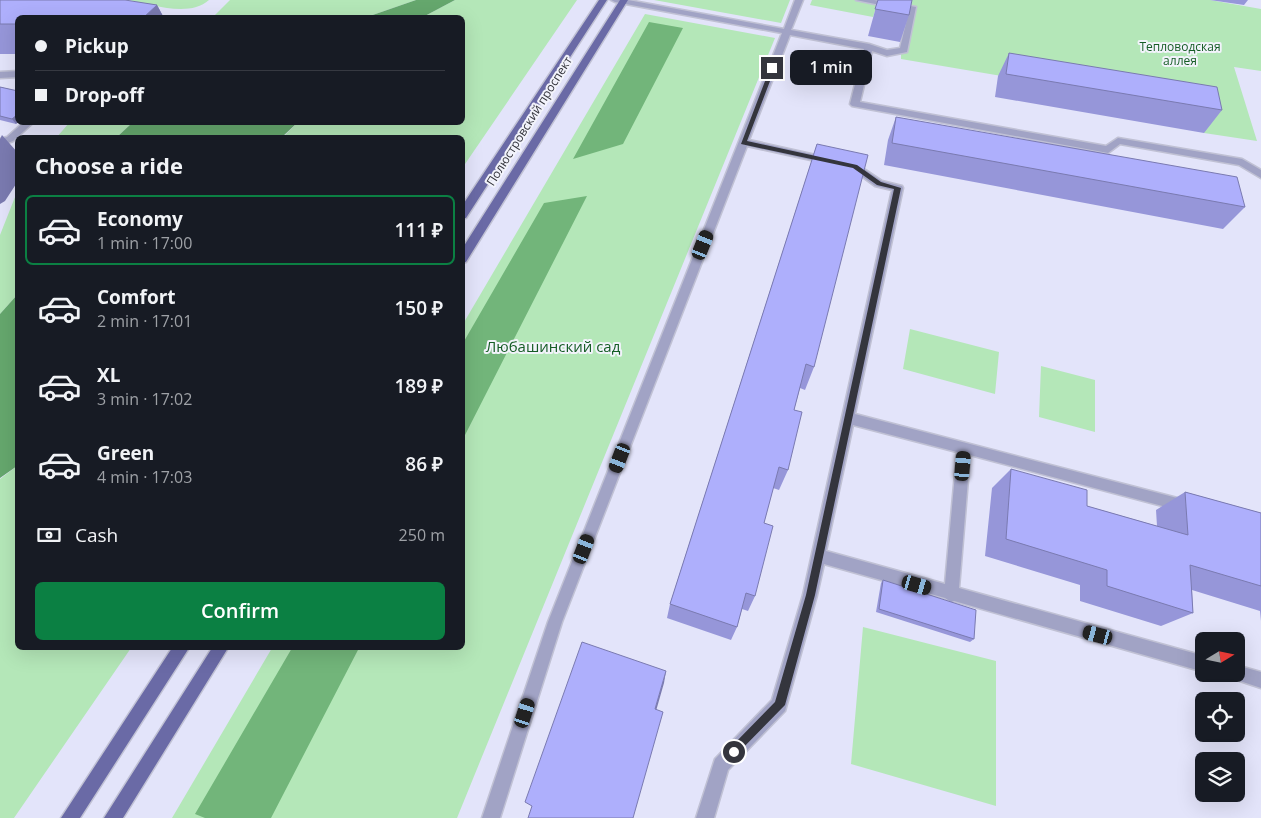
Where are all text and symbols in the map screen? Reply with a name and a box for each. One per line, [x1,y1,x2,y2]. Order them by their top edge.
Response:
text: Pickup [65,33,129,59]
park label: Тепловодская аллея [1139,38,1221,69]
callout: 1 min [790,50,872,86]
street label: Полюстровский проспект [482,53,576,189]
text: 1 min [809,56,853,78]
route end [761,57,783,79]
text: Drop-off [65,82,144,108]
text: Choose a ride [35,150,183,180]
text: Economy [97,206,183,232]
icon: car [37,208,82,253]
text: 111 ₽ [394,217,443,243]
car [690,228,715,262]
text: 1 min · 17:00 [97,232,192,254]
text: Comfort [97,284,176,310]
icon: car [37,286,82,331]
text: 150 ₽ [394,295,443,321]
text: 2 min · 17:01 [97,310,192,332]
park label: Любашинский сад [486,336,621,356]
text: XL [97,362,120,388]
icon: car [37,364,82,409]
text: 189 ₽ [394,373,443,399]
text: 3 min · 17:02 [97,388,192,410]
text: Green [97,440,154,466]
car [607,441,632,475]
icon: car [37,442,82,487]
car [954,450,971,482]
text: 86 ₽ [405,451,443,477]
text: 4 min · 17:03 [97,466,192,488]
icon: cash [35,521,63,549]
text: Cash [75,522,118,548]
text: 250 m [399,524,445,546]
car [571,532,596,566]
car [900,574,933,596]
button: Confirm [35,582,445,640]
car [1081,624,1114,646]
north arrow [1195,632,1245,682]
map controls [1195,632,1245,802]
button: locate [1195,692,1245,742]
car [513,696,536,730]
route start [723,741,745,763]
button: layers [1195,752,1245,802]

